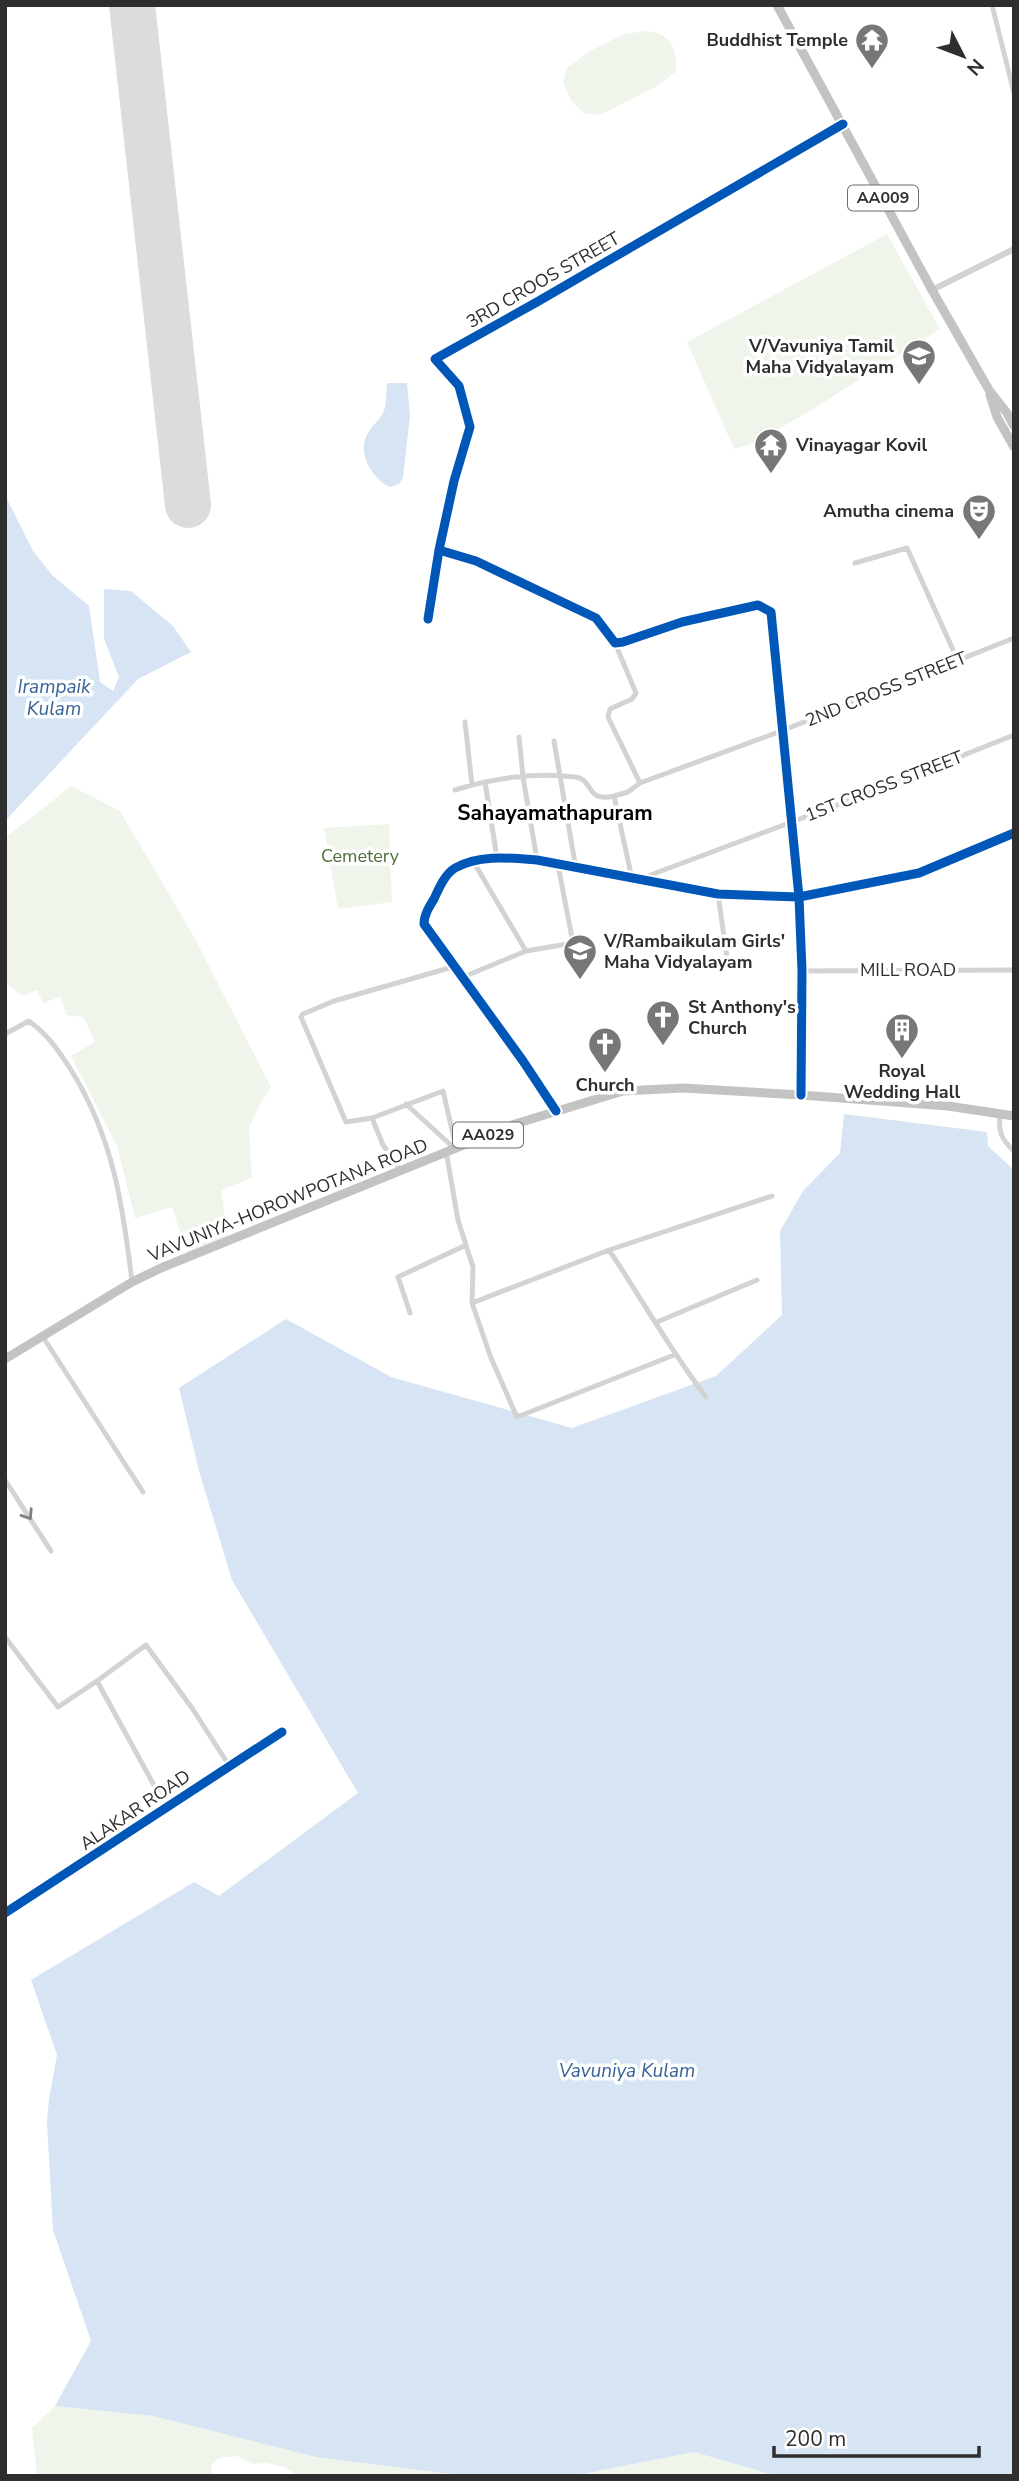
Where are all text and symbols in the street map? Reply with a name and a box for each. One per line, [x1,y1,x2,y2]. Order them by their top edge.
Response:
temple icon: Buddhist Temple [853,21,891,70]
north arrow [928,21,998,91]
place label: Buddhist Temple [706,28,848,52]
text: N [960,53,989,81]
road number: AA009 [848,186,918,210]
street label: 3RD CROOS STREET [462,226,624,334]
place label: V/Vavuniya Tamil Maha Vidyalayam [746,334,894,379]
school or university icon: V/Vavuniya Tamil Maha Vidyalayam [900,337,938,386]
temple icon: Vinayagar Kovil [752,426,790,475]
place label: Vinayagar Kovil [795,433,927,457]
theatre icon: Amutha cinema [960,492,998,541]
place label: Amutha cinema [823,499,954,523]
street label: 2ND CROSS STREET [802,646,970,732]
water label: Irampaik Kulam [18,674,91,722]
street label: 1ST CROSS STREET [802,745,966,827]
district label: Sahayamathapuram [457,799,653,827]
park label: Cemetery [321,844,400,868]
place label: V/Rambaikulam Girls' Maha Vidyalayam [603,929,785,974]
school or university icon: V/Rambaikulam Girls' Maha Vidyalayam [561,932,599,981]
street label: MILL ROAD [860,958,956,982]
place label: St Anthony's Church [688,995,796,1040]
church icon: St Anthony's Church [644,998,682,1047]
building icon: Royal Wedding Hall [883,1011,921,1060]
church icon: Church [586,1025,624,1074]
place label: Royal Wedding Hall [844,1059,960,1104]
place label: Church [575,1073,635,1097]
road number: AA029 [453,1122,523,1148]
street label: VAVUNIYA-HOROWPOTANA ROAD [144,1133,431,1268]
one-way arrow [20,1508,33,1521]
street label: ALAKAR ROAD [75,1764,195,1856]
water label: Vavuniya Kulam [559,2058,695,2084]
scale bar [774,2414,979,2458]
text: 200 m [785,2425,846,2453]

